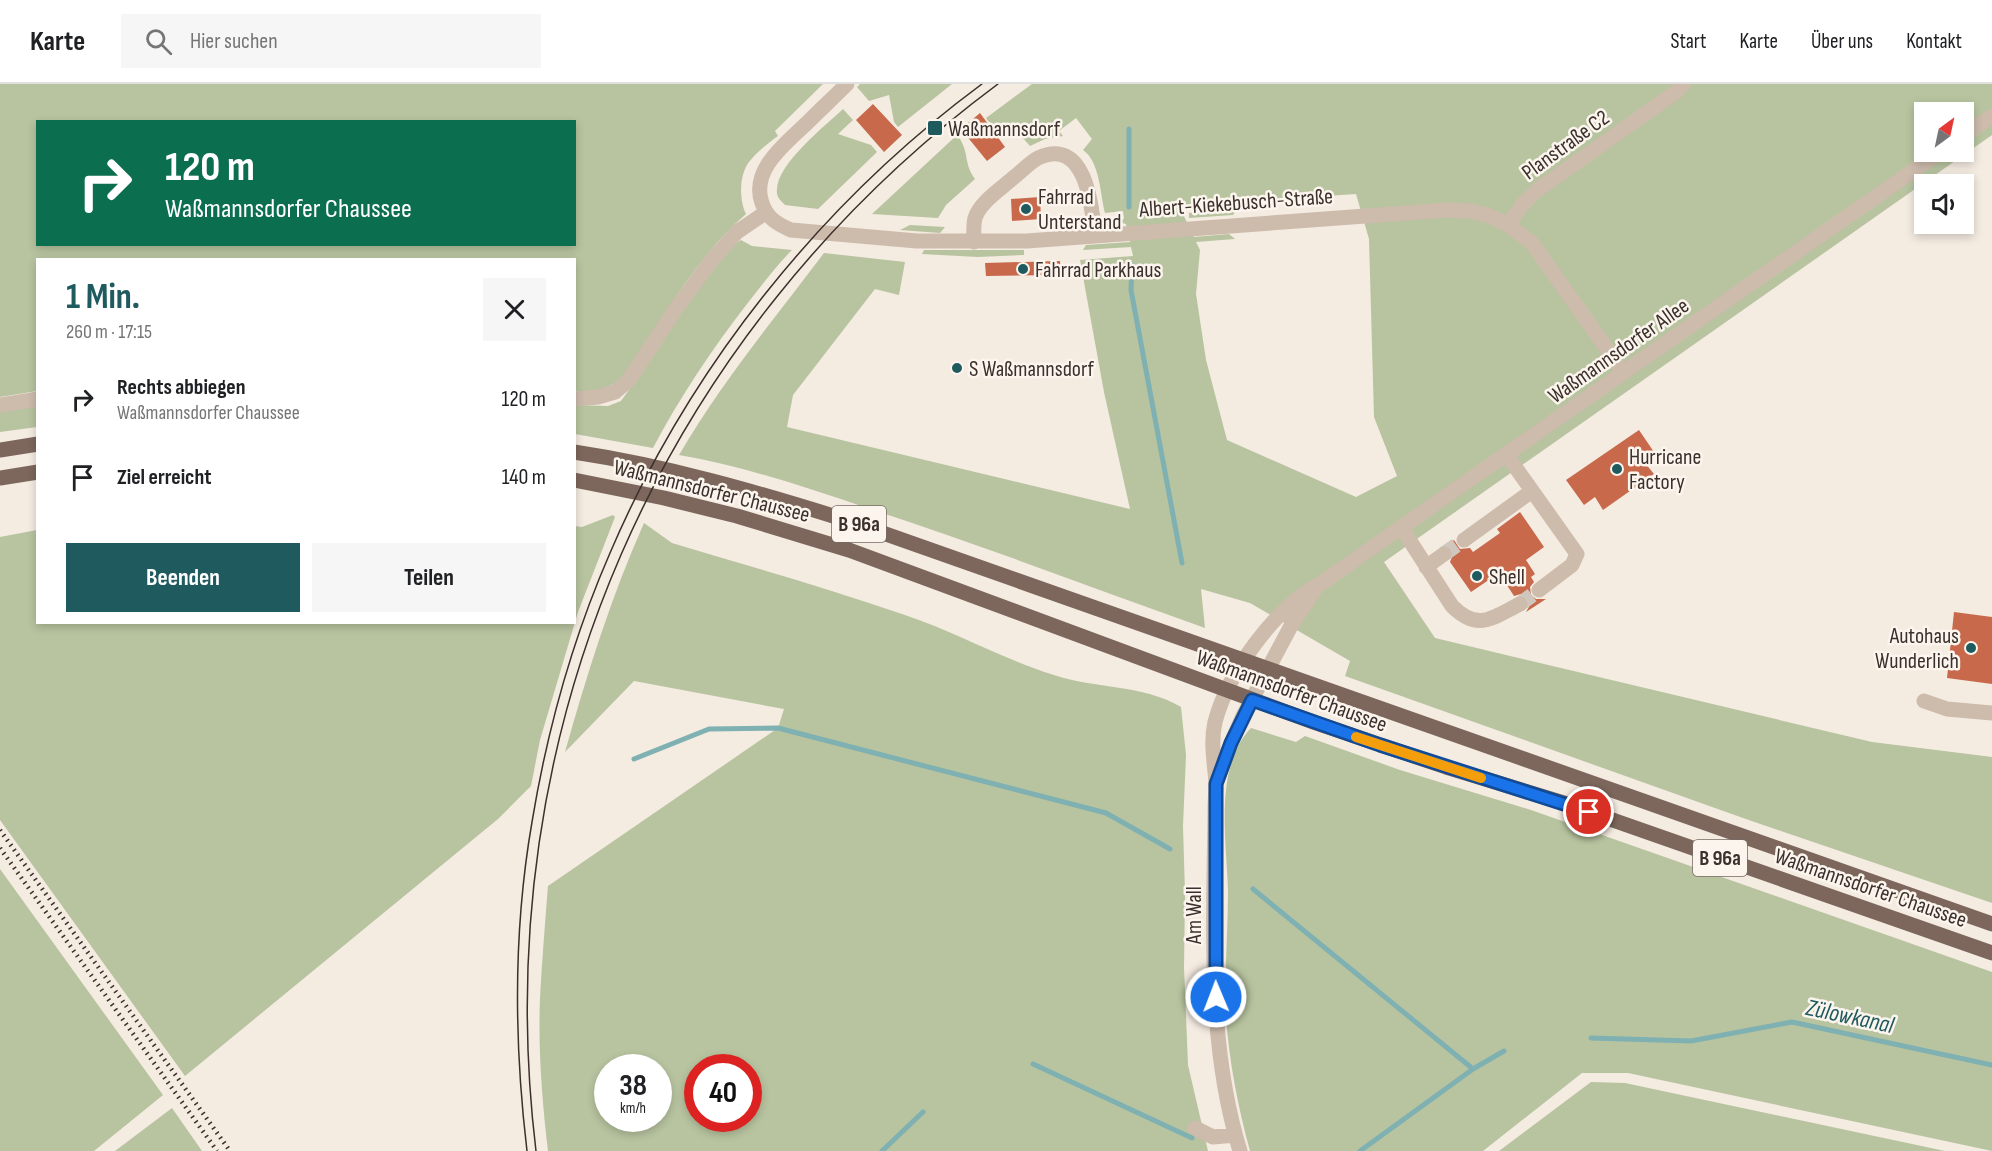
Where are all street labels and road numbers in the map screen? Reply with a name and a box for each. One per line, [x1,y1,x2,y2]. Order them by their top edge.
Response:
street label: Planstraße C2 [1517,104,1615,186]
street label: Albert-Kiekebusch-Straße [1137,183,1334,224]
street label: Waßmannsdorfer Allee [1543,293,1695,410]
street label: Waßmannsdorfer Chaussee [611,454,813,529]
road number: B 96a [832,506,886,542]
street label: Waßmannsdorfer Chaussee [1192,644,1391,739]
road number: B 96a [1693,840,1747,876]
street label: Waßmannsdorfer Chaussee [1771,843,1970,934]
street label: Am Wall [1181,886,1208,945]

